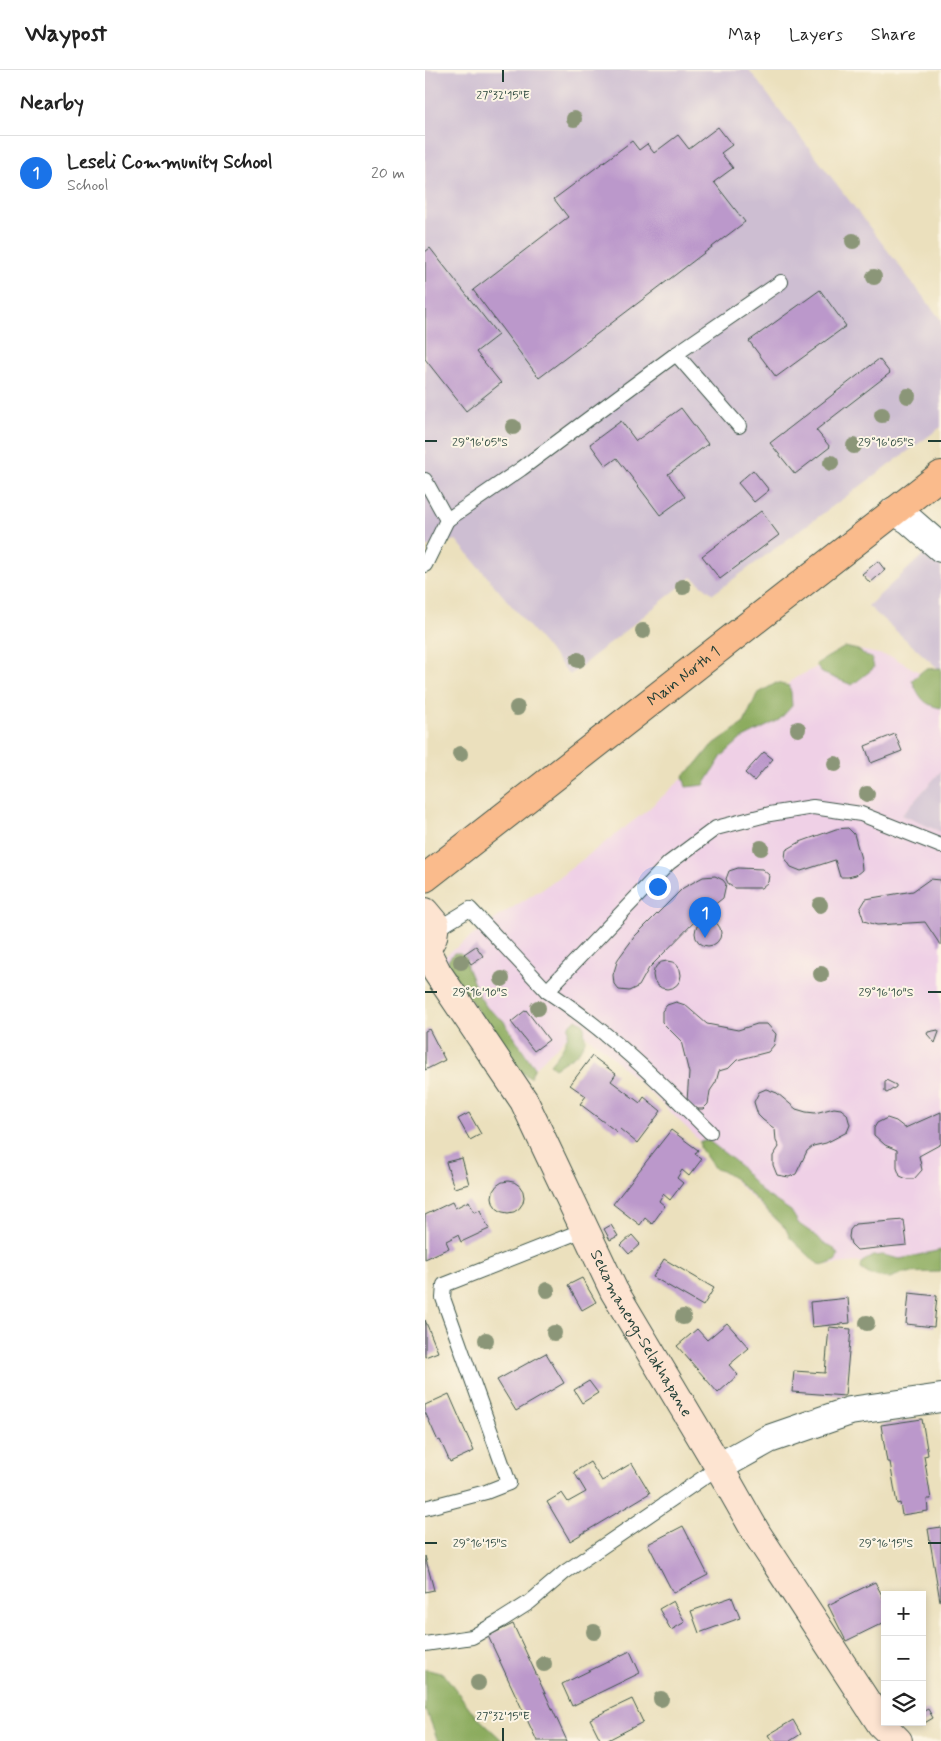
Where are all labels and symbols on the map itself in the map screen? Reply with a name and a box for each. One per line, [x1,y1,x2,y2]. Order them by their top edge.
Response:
text: 27°32'15"E [476,88,530,104]
text: 29°16'05"S [452,435,508,451]
text: 29°16'05"S [858,435,914,451]
street label: Main North 1 [643,641,724,711]
your location [645,874,671,900]
pin: 1 [689,897,721,938]
text: 29°16'10"S [453,985,508,1001]
text: 29°16'10"S [859,985,914,1001]
street label: Sekamaneng-Selakhapane [585,1246,697,1421]
text: 29°16'15"S [453,1536,508,1552]
text: 29°16'15"S [859,1536,914,1552]
text: 27°32'15"E [476,1709,530,1725]

